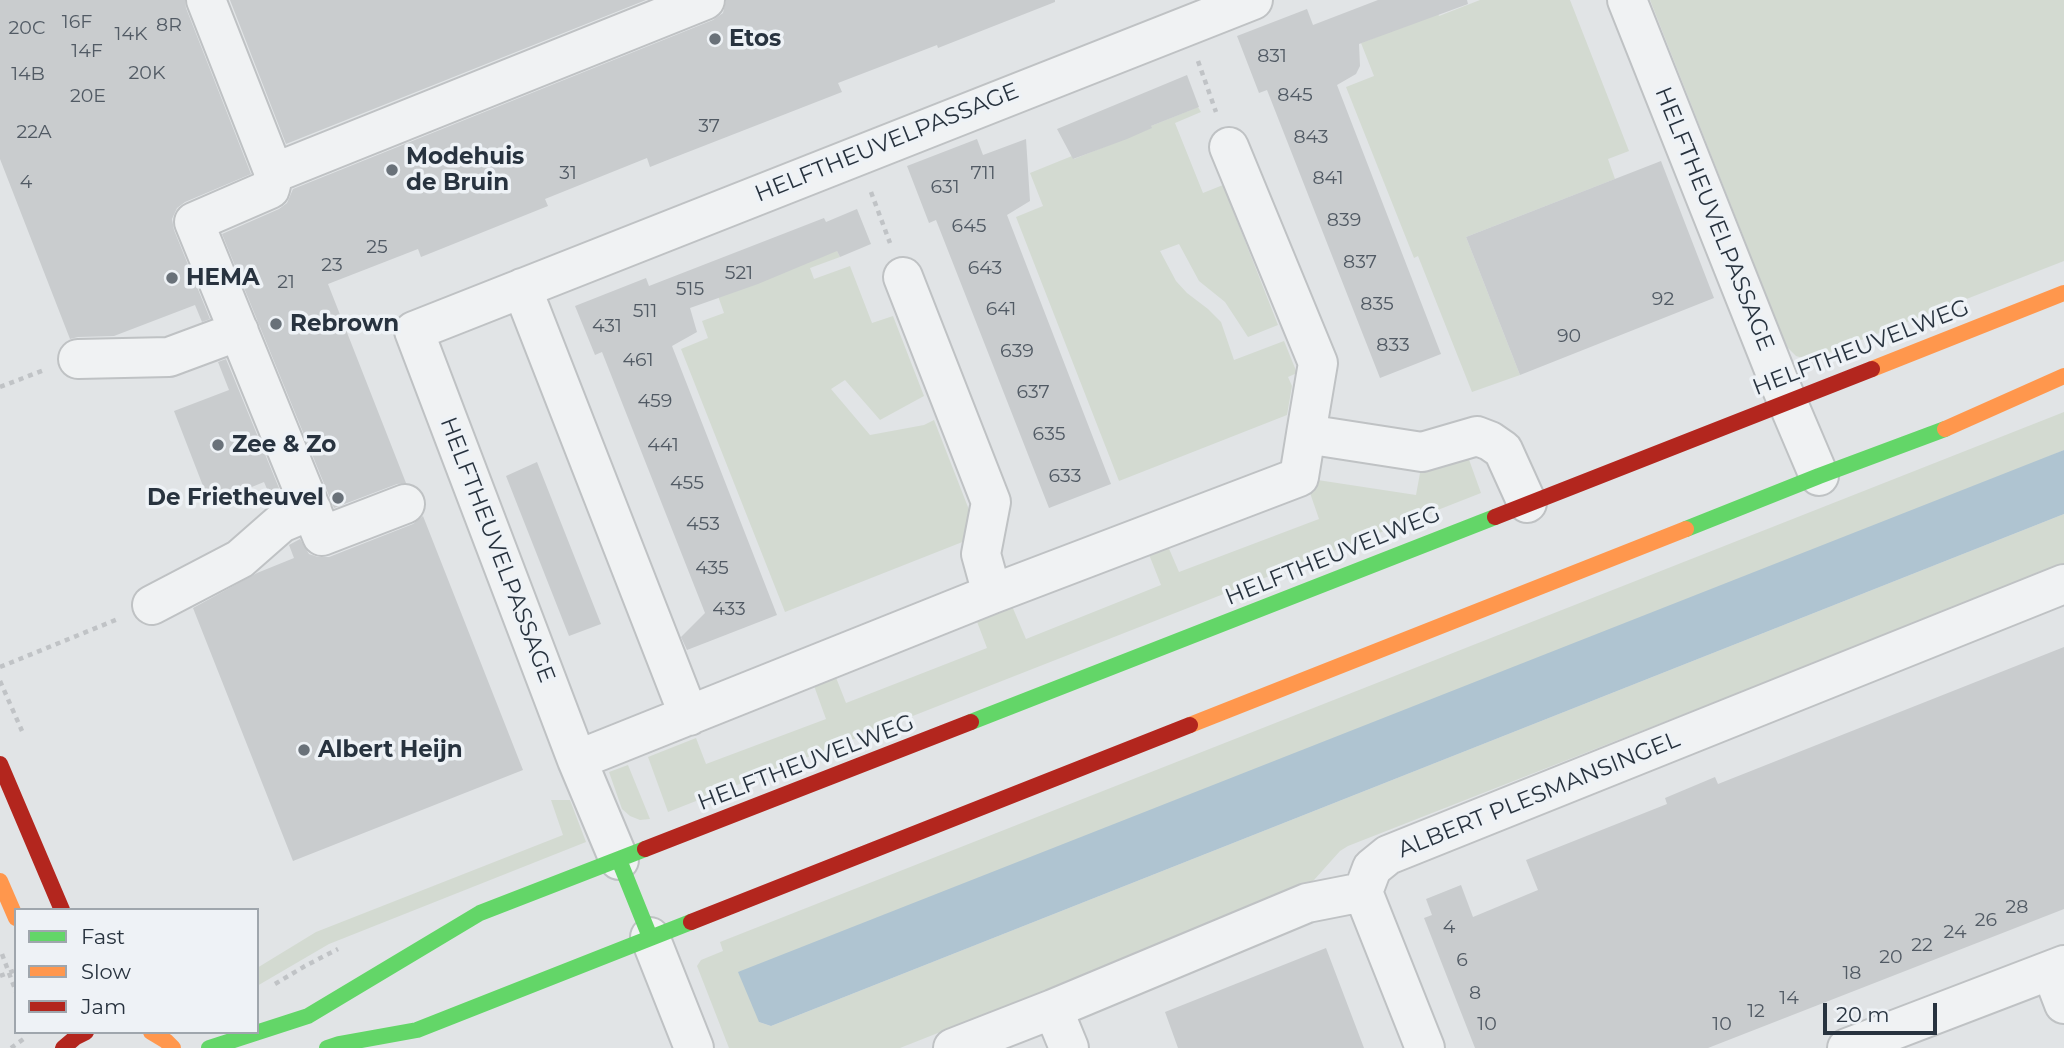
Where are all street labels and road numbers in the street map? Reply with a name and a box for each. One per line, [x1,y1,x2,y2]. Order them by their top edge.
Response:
street label: HELFTHEUVELPASSAGE [751,77,1023,209]
street label: HELFTHEUVELPASSAGE [1648,83,1780,355]
street label: HELFTHEUVELWEG [1749,294,1973,402]
street label: HELFTHEUVELPASSAGE [434,413,560,687]
street label: HELFTHEUVELWEG [1221,500,1445,612]
street label: HELFTHEUVELWEG [694,709,918,817]
street label: ALBERT PLESMANSINGEL [1394,726,1684,864]

